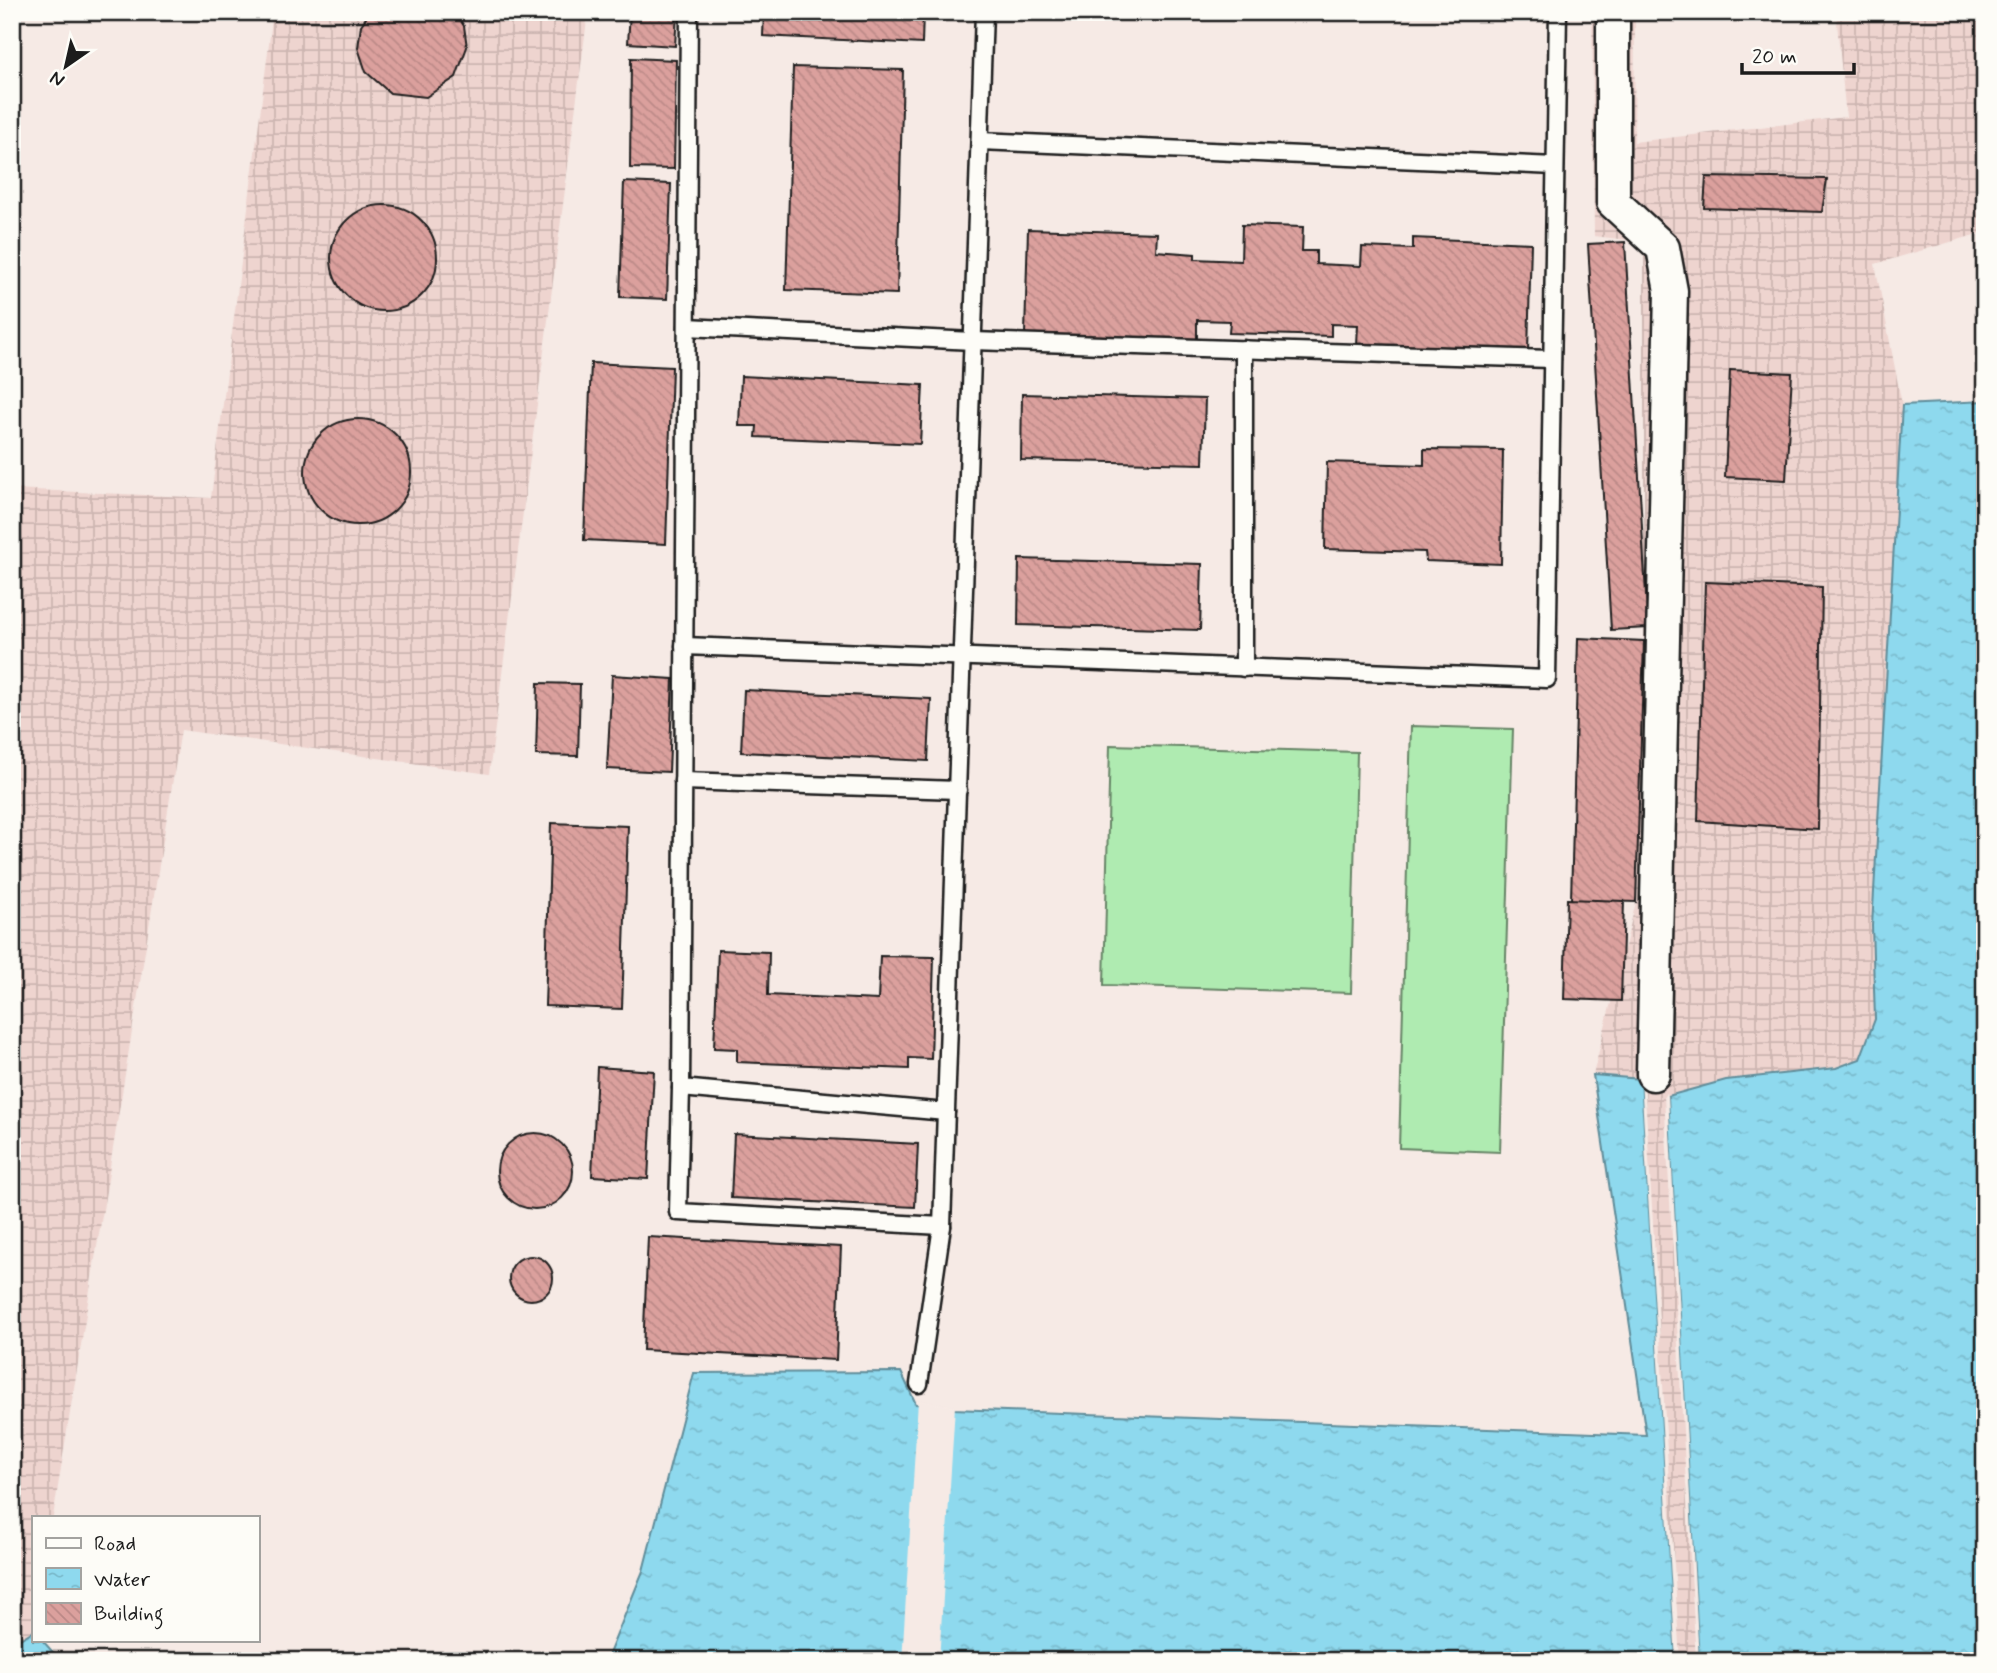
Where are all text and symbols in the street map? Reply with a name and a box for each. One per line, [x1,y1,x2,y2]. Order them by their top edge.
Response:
north arrow [32,32,102,102]
scale bar [1742,32,1854,76]
text: 20 m [1752,43,1797,71]
text: N [45,65,70,93]
legend [32,1516,259,1642]
text: Road [94,1530,136,1558]
text: Water [94,1566,150,1594]
text: Building [94,1600,164,1630]

